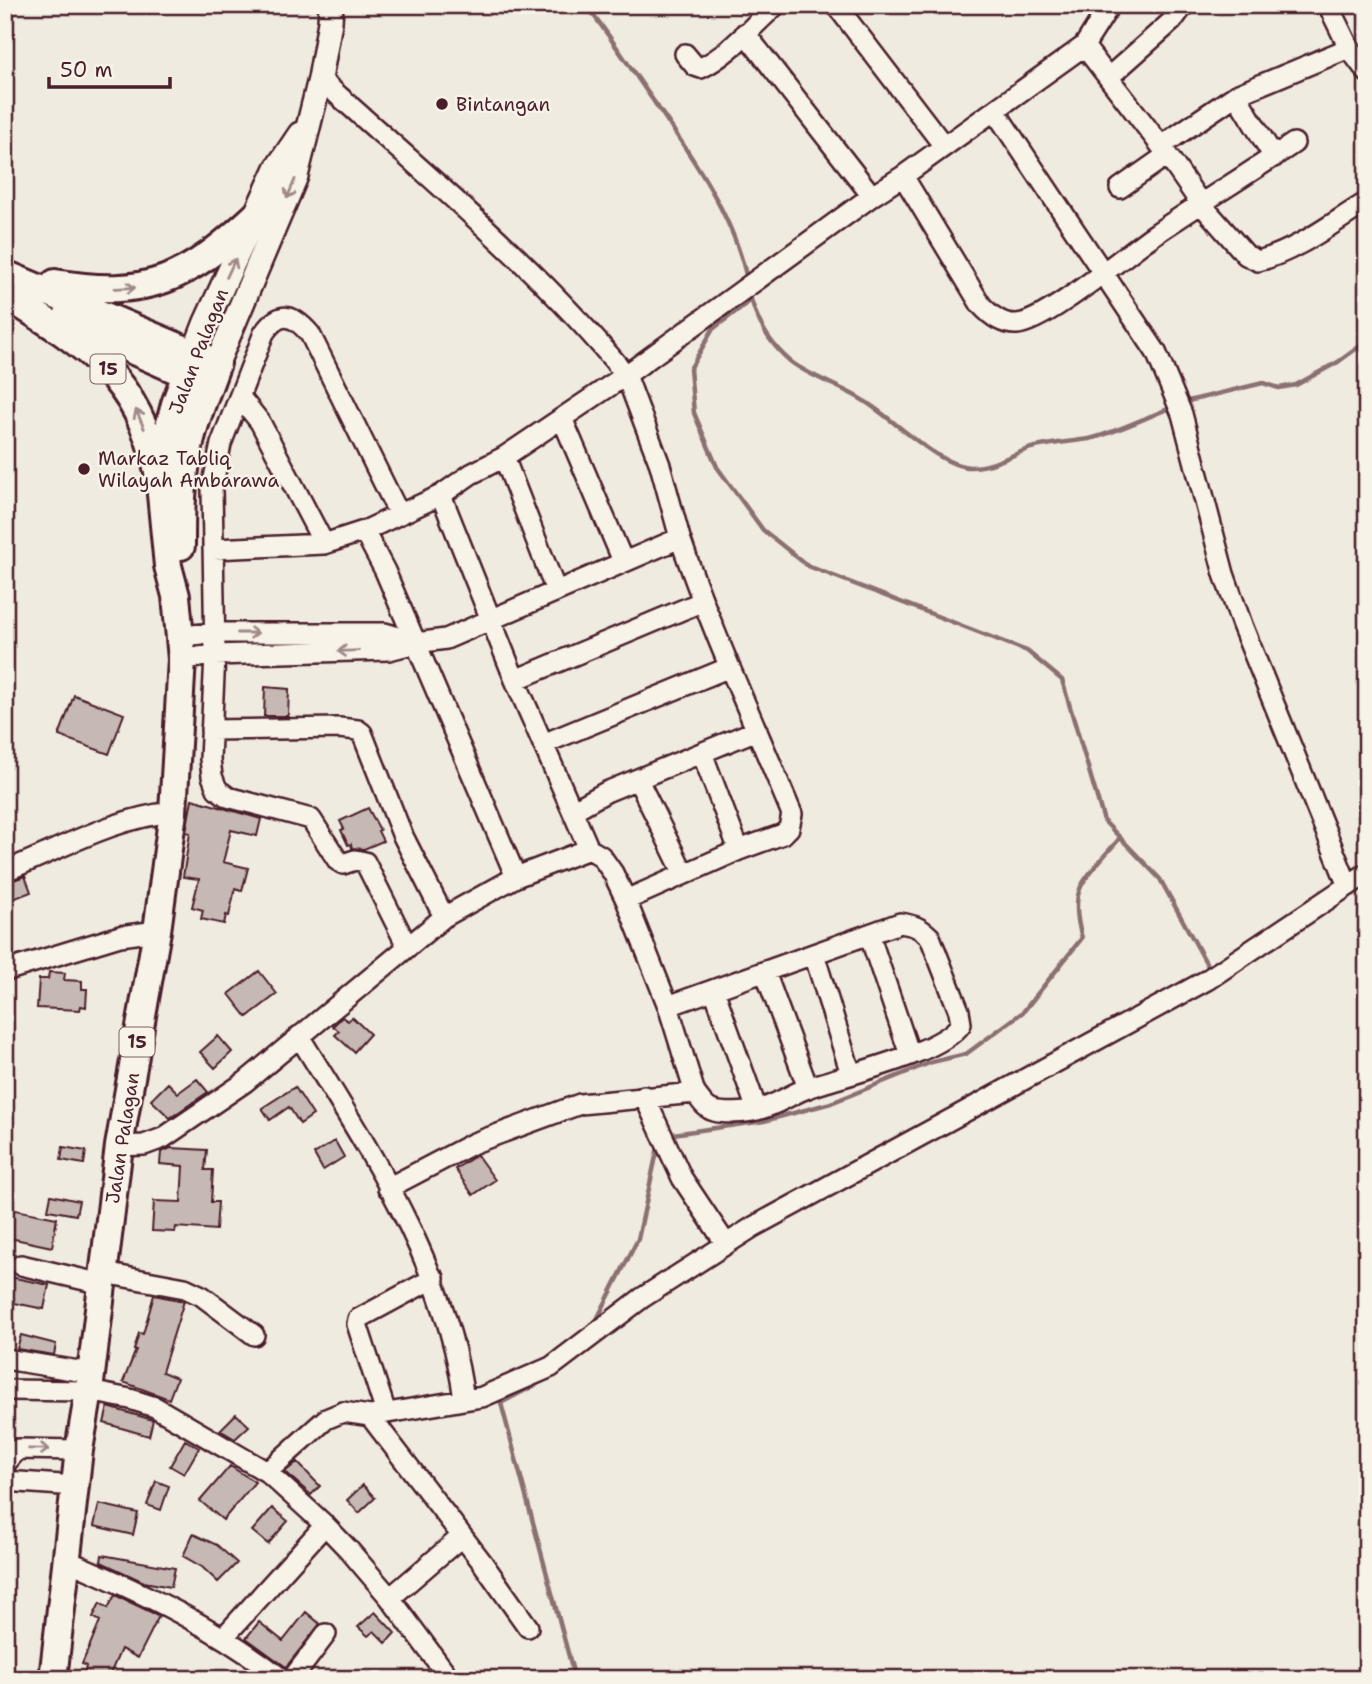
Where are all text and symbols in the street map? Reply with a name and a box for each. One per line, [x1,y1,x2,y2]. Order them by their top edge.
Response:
scale bar [49,46,170,90]
text: 50 m [60,56,113,84]
place label: Bintangan [456,92,550,117]
marker: Bintangan [434,96,450,112]
one-way arrow [284,178,297,199]
one-way arrow [225,258,238,279]
one-way arrow [113,282,136,295]
street label: Jalan Palagan [163,285,234,418]
road number: 15 [90,354,126,384]
one-way arrow [133,408,146,430]
place label: Markaz Tabliq Wilayah Ambarawa [98,446,279,493]
marker: Markaz Tabliq Wilayah Ambarawa [76,461,92,477]
one-way arrow [237,626,260,640]
one-way arrow [337,644,360,658]
road number: 15 [120,1028,154,1056]
street label: Jalan Palagan [100,1071,145,1206]
one-way arrow [27,1443,50,1456]

